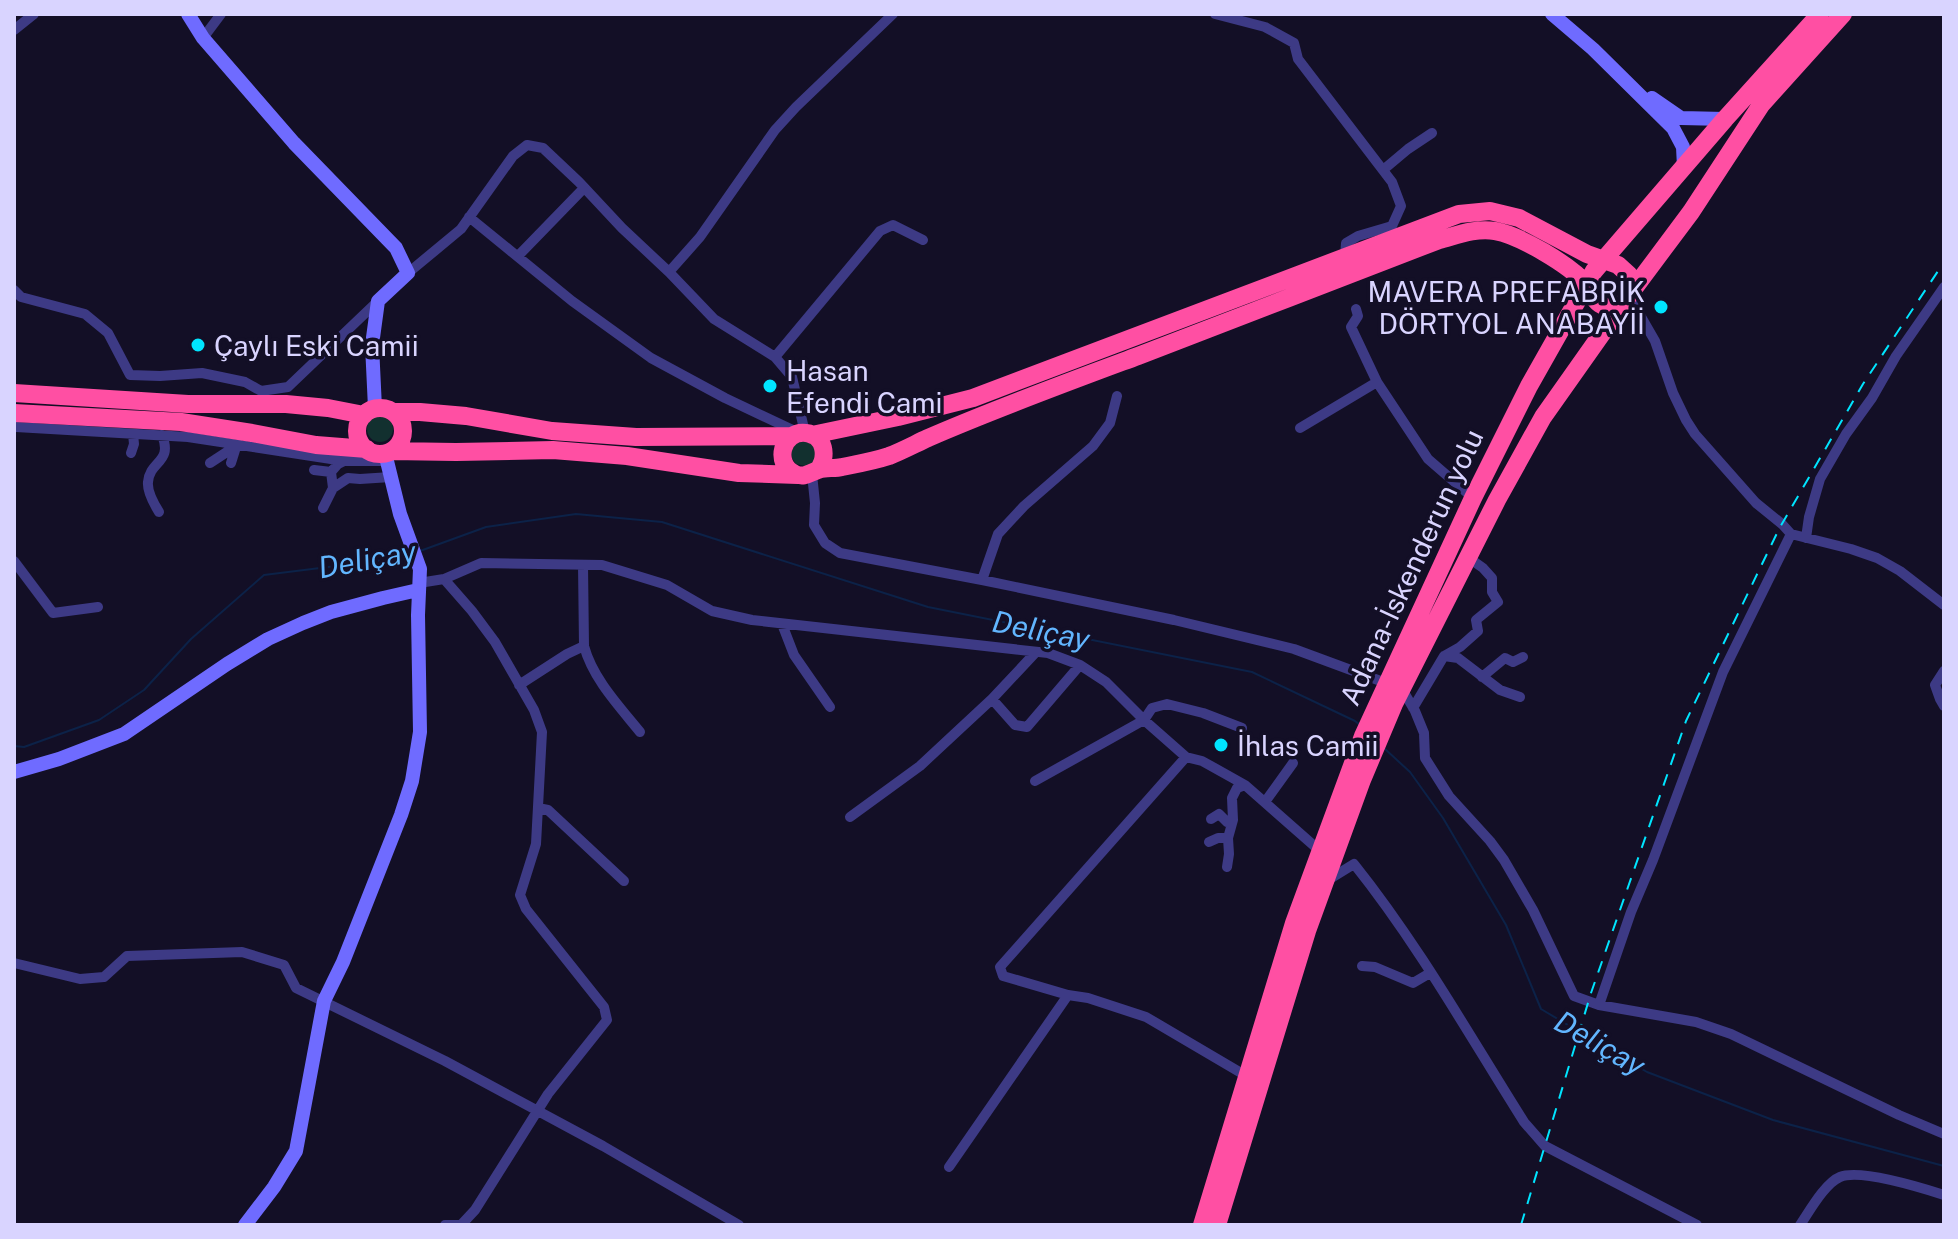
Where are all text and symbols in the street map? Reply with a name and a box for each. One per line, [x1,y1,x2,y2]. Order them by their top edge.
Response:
place label: MAVERA PREFABRİK DÖRTYOL ANABAYİİ [1367,275,1645,340]
marker: MAVERA PREFABRİK DÖRTYOL ANABAYİİ [1652,298,1670,316]
place label: Çaylı Eski Camii [214,329,419,362]
marker: Çaylı Eski Camii [189,336,207,354]
place label: Hasan Efendi Cami [786,354,942,419]
marker: Hasan Efendi Cami [761,377,779,395]
street label: Adana-İskenderun yolu [1333,424,1489,710]
water label: Deliçay [315,533,419,585]
water label: Deliçay [989,603,1094,657]
place label: İhlas Camii [1237,729,1378,762]
marker: İhlas Camii [1212,736,1230,754]
water label: Deliçay [1548,1003,1652,1084]

